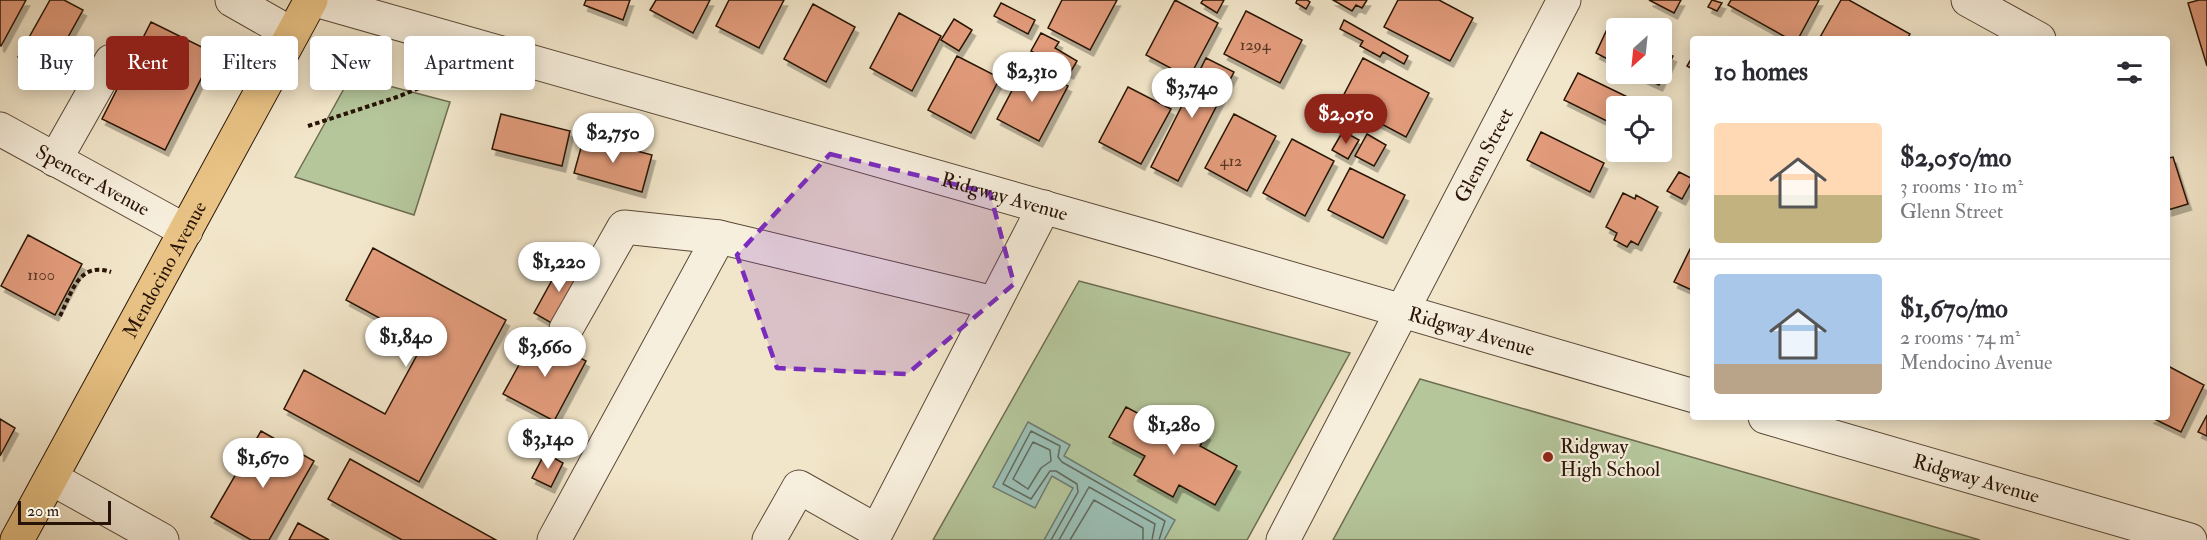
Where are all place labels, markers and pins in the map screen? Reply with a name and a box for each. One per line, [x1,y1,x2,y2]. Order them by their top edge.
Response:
pin: $2,310 [983,52,1081,103]
pin: $3,740 [1143,68,1241,119]
pin: $2,050 [1297,94,1395,145]
pin: $2,750 [564,113,662,164]
pin: $1,220 [510,242,608,293]
pin: $1,840 [357,317,455,368]
pin: $3,660 [496,327,594,378]
pin: $1,280 [1125,405,1223,456]
pin: $3,140 [499,419,597,470]
place label: Ridgway High School [1560,434,1660,482]
pin: $1,670 [214,438,312,489]
marker: Ridgway High School [1541,450,1555,464]

